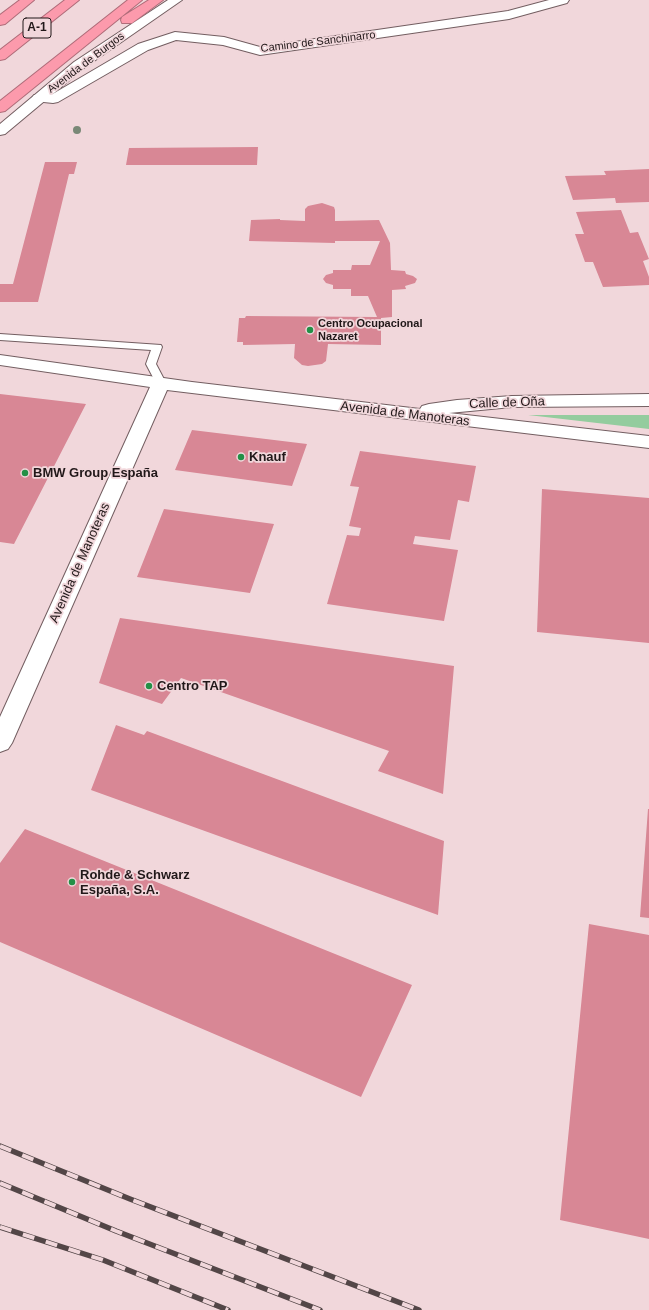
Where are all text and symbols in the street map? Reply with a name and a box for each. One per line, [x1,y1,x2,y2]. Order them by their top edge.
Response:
road number: A-1 [23,18,51,38]
street label: Camino de Sanchinarro [260,28,376,56]
street label: Avenida de Burgos [45,30,127,96]
place label: Centro Ocupacional Nazaret [318,317,423,343]
marker: Centro Ocupacional Nazaret [305,325,315,335]
street label: Calle de Oña [469,394,545,412]
street label: Avenida de Manoteras [340,398,470,430]
place label: Knauf [249,449,286,465]
marker: Knauf [236,452,246,462]
place label: BMW Group España [33,465,158,481]
marker: BMW Group España [20,468,30,478]
street label: Avenida de Manoteras [46,501,114,625]
place label: Centro TAP [157,678,228,694]
marker: Centro TAP [144,681,154,691]
place label: Rohde & Schwarz España, S.A. [80,867,190,898]
marker: Rohde & Schwarz España, S.A. [67,877,77,887]

